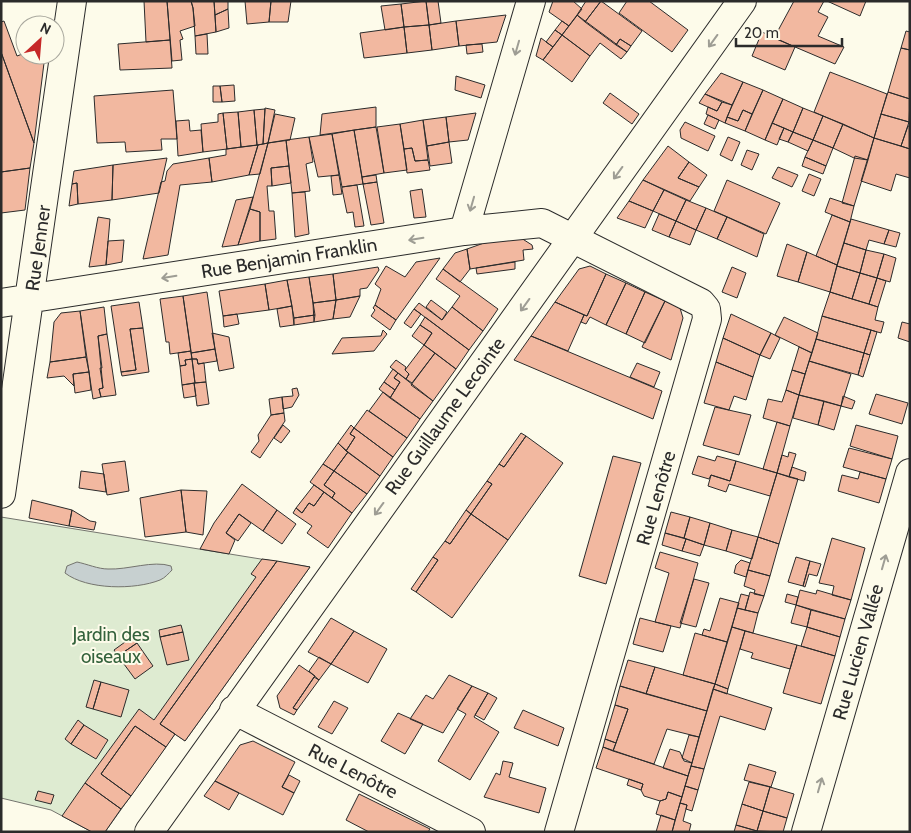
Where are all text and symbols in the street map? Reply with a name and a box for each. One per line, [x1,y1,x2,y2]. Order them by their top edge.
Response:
north arrow [15,15,65,65]
scale bar [736,15,842,47]
text: N [37,18,54,39]
text: 20 m [744,24,779,42]
one-way arrow [708,34,718,48]
one-way arrow [512,40,522,56]
one-way arrow [613,166,624,179]
one-way arrow [466,196,476,212]
street label: Rue Jenner [21,204,55,292]
street label: Rue Benjamin Franklin [199,233,379,283]
one-way arrow [408,234,424,244]
one-way arrow [161,272,177,282]
one-way arrow [519,298,530,312]
street label: Rue Guillaume Lecointe [380,333,510,499]
street label: Rue Lenôtre [632,448,681,548]
one-way arrow [374,502,384,516]
one-way arrow [880,554,889,570]
street label: Rue Lucien Vallée [828,581,888,723]
park label: Jardin des oiseaux [71,623,150,668]
street label: Rue Lenôtre [305,739,402,803]
one-way arrow [815,777,825,793]

